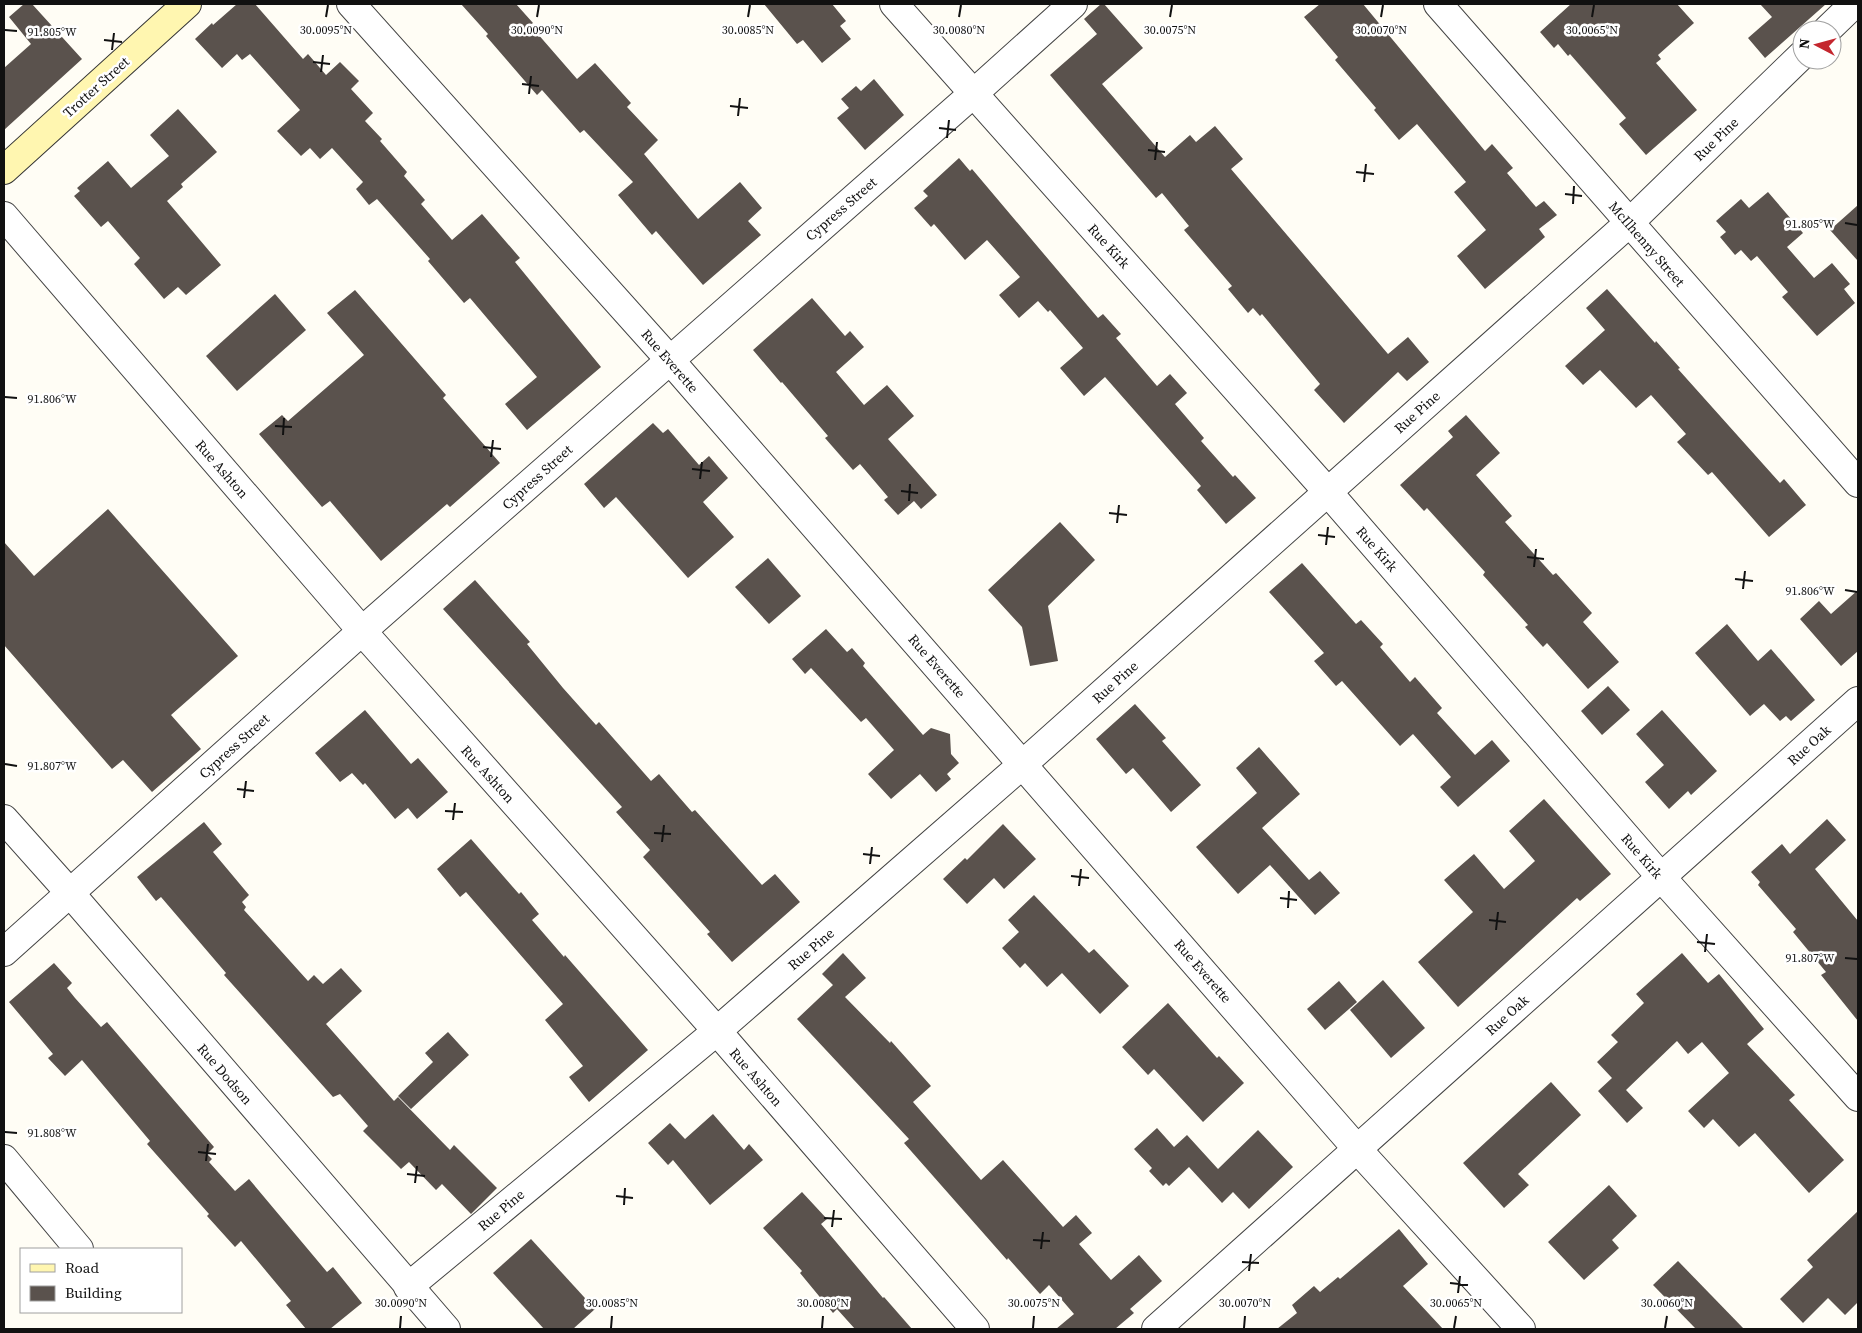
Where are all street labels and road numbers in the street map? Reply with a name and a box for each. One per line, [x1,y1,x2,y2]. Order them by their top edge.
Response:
street label: Trotter Street [58,51,134,122]
street label: Rue Pine [1689,113,1743,165]
street label: Cypress Street [801,172,881,246]
street label: McIlhenny Street [1604,197,1690,291]
street label: Rue Kirk [1083,219,1135,273]
street label: Rue Everette [637,325,703,397]
street label: Rue Pine [1390,386,1444,438]
street label: Rue Ashton [191,435,253,503]
street label: Cypress Street [497,440,577,514]
street label: Rue Kirk [1352,522,1403,576]
street label: Rue Everette [904,630,970,702]
street label: Rue Pine [1088,656,1142,708]
street label: Cypress Street [194,709,274,783]
street label: Rue Oak [1783,720,1835,770]
street label: Rue Ashton [457,741,520,808]
street label: Rue Kirk [1617,829,1668,883]
street label: Rue Pine [783,923,839,975]
street label: Rue Everette [1170,935,1236,1007]
street label: Rue Oak [1481,990,1533,1040]
street label: Rue Dodson [193,1039,258,1109]
street label: Rue Ashton [725,1043,787,1111]
street label: Rue Pine [473,1184,529,1236]

